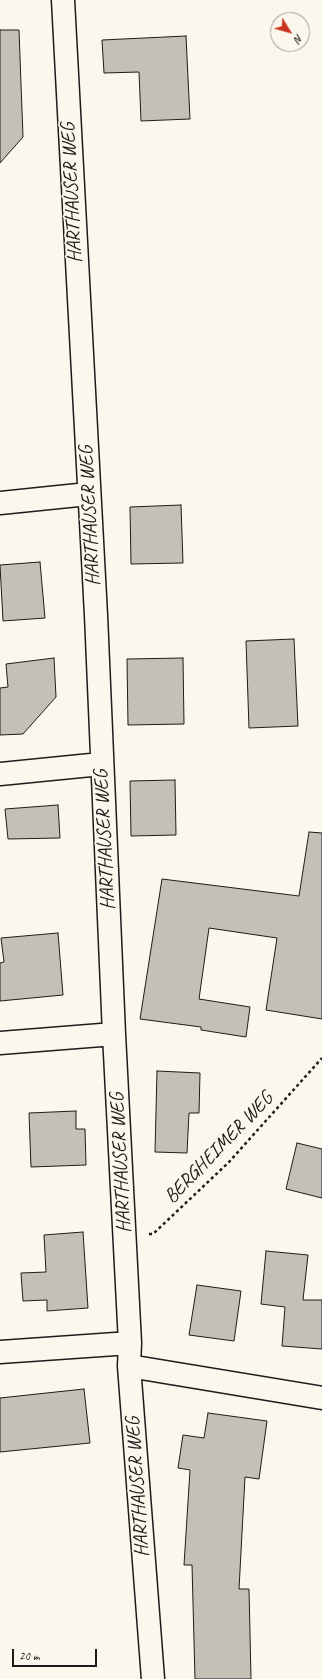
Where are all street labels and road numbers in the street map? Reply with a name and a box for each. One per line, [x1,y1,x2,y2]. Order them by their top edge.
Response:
street label: HARTHAUSER WEG [56,122,88,264]
street label: HARTHAUSER WEG [74,445,106,587]
street label: HARTHAUSER WEG [89,769,121,911]
street label: BERGHEIMER WEG [160,1087,278,1209]
street label: HARTHAUSER WEG [105,1092,137,1234]
street label: HARTHAUSER WEG [121,1416,155,1558]

